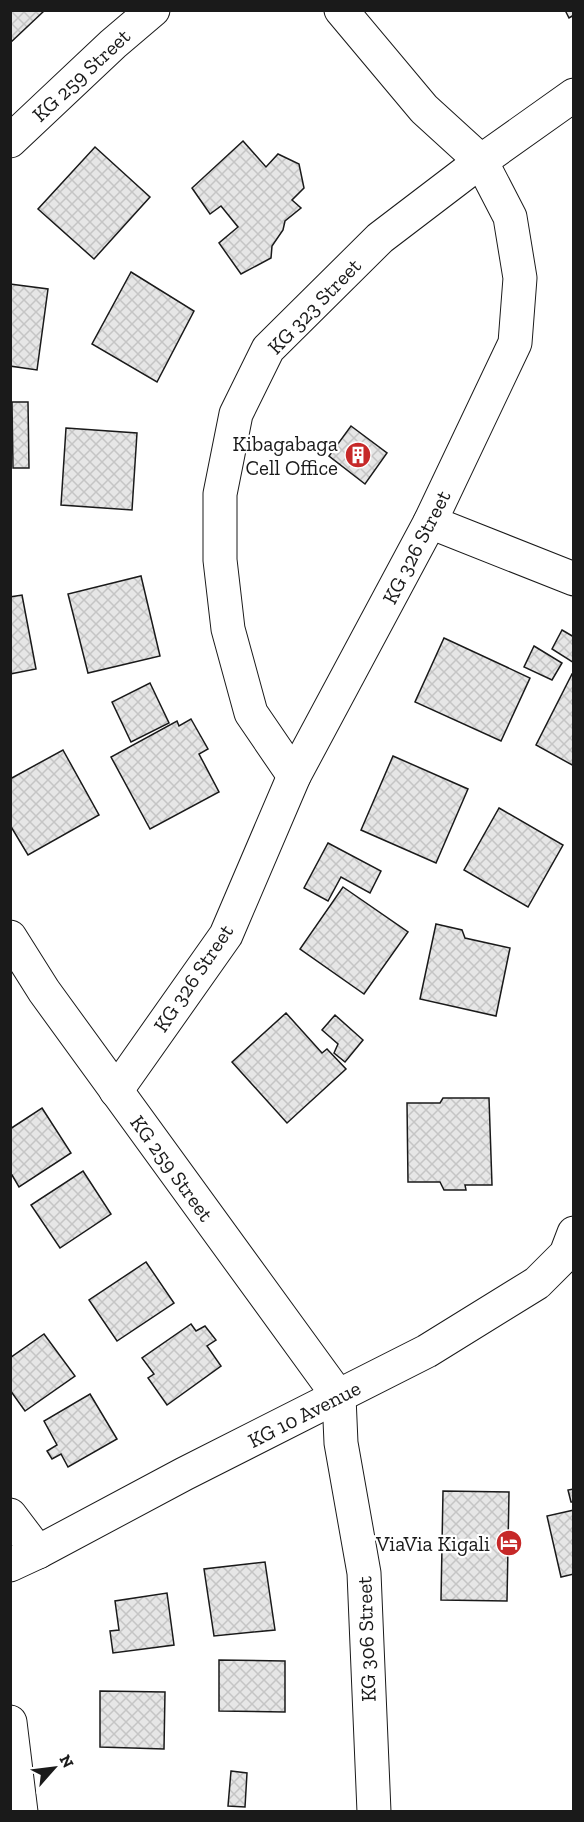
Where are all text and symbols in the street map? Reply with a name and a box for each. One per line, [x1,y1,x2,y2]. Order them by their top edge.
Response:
street label: KG 259 Street [27,23,135,127]
street label: KG 323 Street [262,253,366,359]
place label: Kibagabaga Cell Office [233,431,338,480]
building icon: Kibagabaga Cell Office [343,440,373,470]
street label: KG 326 Street [377,486,455,608]
street label: KG 326 Street [148,919,238,1037]
street label: KG 259 Street [125,1110,219,1226]
street label: KG 10 Avenue [244,1375,365,1453]
hotel icon: ViaVia Kigali [494,1528,524,1558]
place label: ViaVia Kigali [375,1531,490,1556]
street label: KG 306 Street [351,1576,381,1702]
north arrow [24,1738,84,1798]
text: N [56,1751,78,1771]

